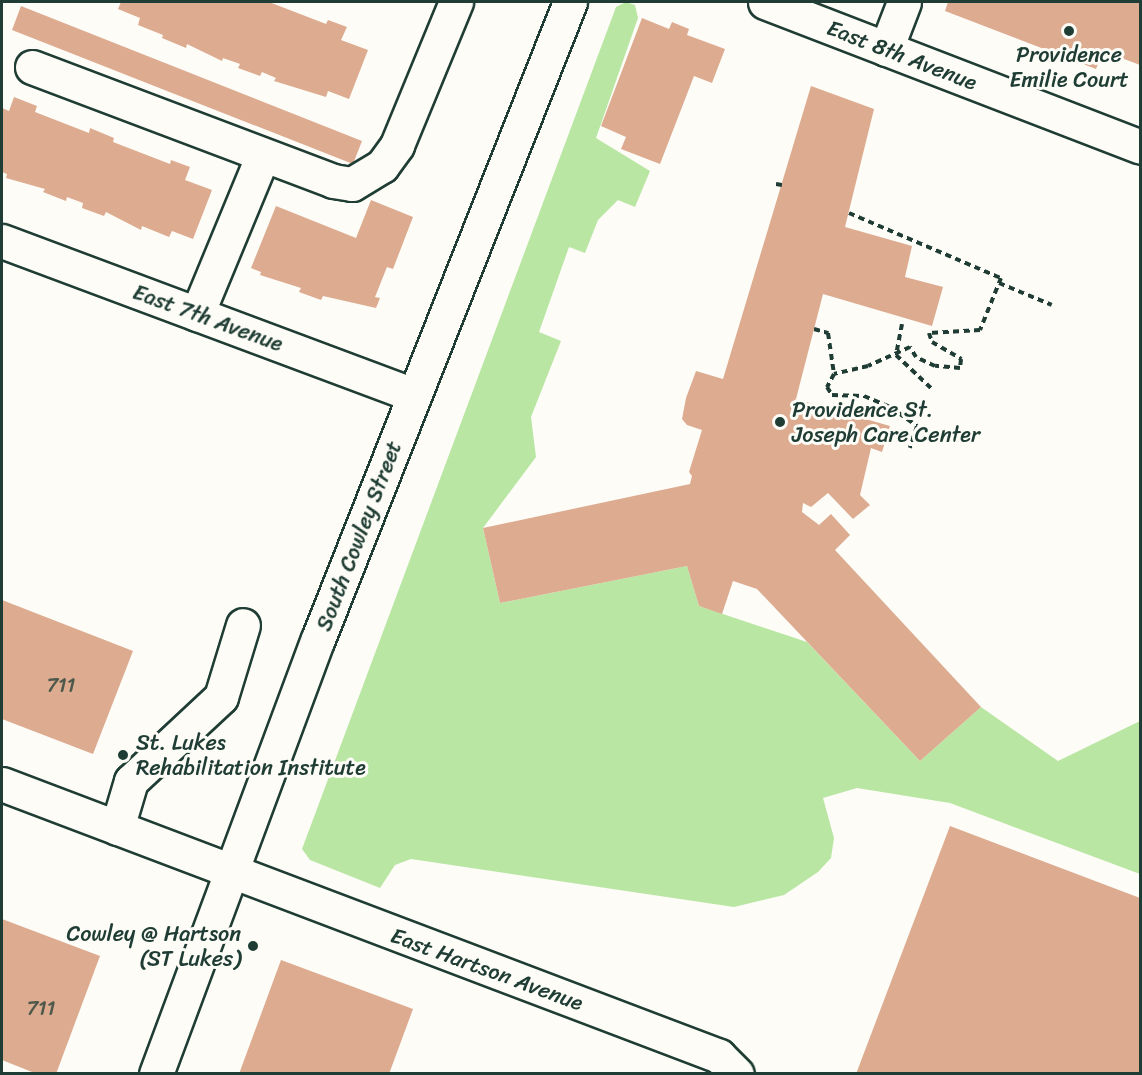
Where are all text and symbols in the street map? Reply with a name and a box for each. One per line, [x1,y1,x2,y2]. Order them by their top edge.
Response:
street label: East 8th Avenue [823,14,981,96]
marker: Providence Emilie Court [1062,24,1076,38]
place label: Providence Emilie Court [1009,41,1129,92]
street label: East 7th Avenue [129,279,287,357]
place label: Providence St. Joseph Care Center [792,396,981,448]
marker: Providence St. Joseph Care Center [773,415,787,429]
street label: South Cowley Street [310,437,408,635]
house number: 711 [47,673,75,697]
place label: St. Lukes Rehabilitation Institute [136,729,366,780]
marker: St. Lukes Rehabilitation Institute [114,746,132,764]
place label: Cowley @ Hartson (ST Lukes) [66,920,241,972]
street label: East Hartson Avenue [388,922,586,1016]
marker: Cowley @ Hartson (ST Lukes) [246,939,260,953]
house number: 711 [27,996,55,1020]

